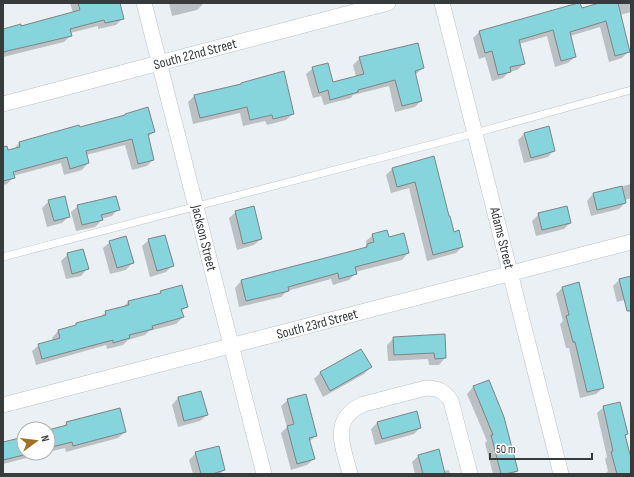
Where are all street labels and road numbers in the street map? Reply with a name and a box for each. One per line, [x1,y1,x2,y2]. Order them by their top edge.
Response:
street label: South 22nd Street [152,35,238,73]
street label: Jackson Street [187,202,220,273]
street label: Adams Street [486,205,518,271]
street label: South 23rd Street [275,305,359,343]

